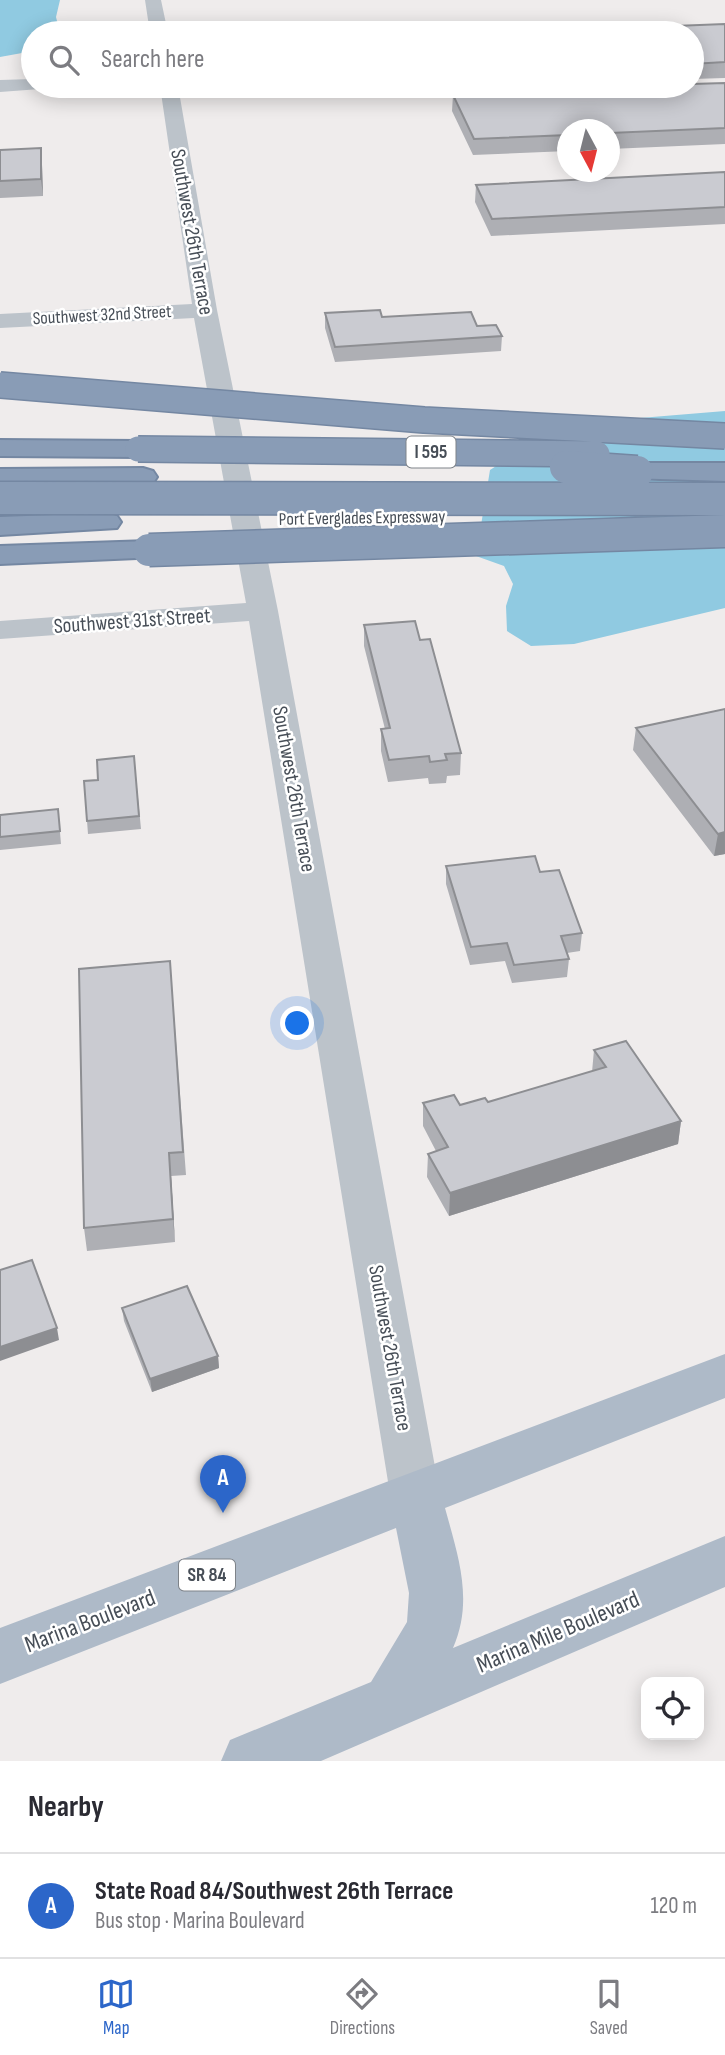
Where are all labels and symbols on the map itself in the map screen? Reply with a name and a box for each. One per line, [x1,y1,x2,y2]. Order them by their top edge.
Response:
north arrow [557,119,620,182]
street label: Southwest 26th Terrace [165,147,219,317]
street label: Southwest 32nd Street [32,301,172,329]
road number: I 595 [406,436,456,467]
street label: Port Everglades Expressway [279,506,446,530]
street label: Southwest 31st Street [53,603,211,639]
street label: Southwest 26th Terrace [267,704,321,874]
your location [280,1006,314,1040]
street label: Southwest 26th Terrace [363,1263,417,1433]
pin: A [200,1455,246,1513]
road number: SR 84 [179,1560,235,1590]
street label: Marina Boulevard [21,1583,159,1659]
street label: Marina Mile Boulevard [472,1585,644,1679]

